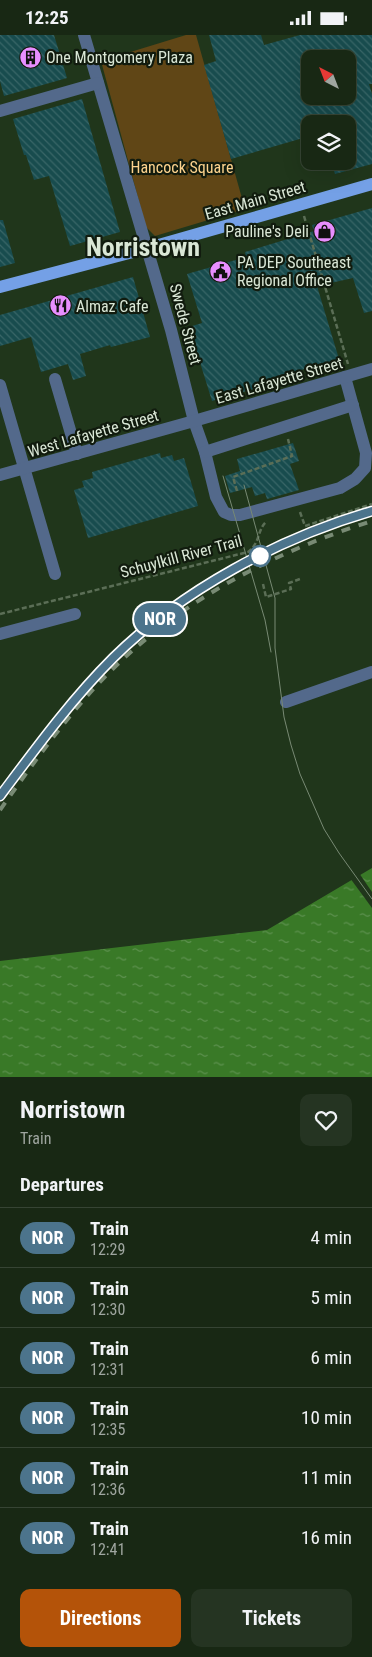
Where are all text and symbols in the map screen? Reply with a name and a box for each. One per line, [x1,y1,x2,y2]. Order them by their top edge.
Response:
text: 12:25 [25,6,69,29]
building icon: One Montgomery Plaza [18,45,42,69]
place label: One Montgomery Plaza [46,48,193,67]
north arrow [301,50,356,105]
map controls [301,50,356,170]
button: layers [301,115,356,170]
park label: Hancock Square [131,158,233,177]
street label: East Main Street [203,177,308,224]
shop icon: Pauline's Deli [313,219,337,243]
place label: Pauline's Deli [225,222,309,241]
district label: Norristown [86,232,200,262]
place label: PA DEP Southeast Regional Office [237,253,351,290]
public building icon: PA DEP Southeast Regional Office [209,259,233,283]
street label: Swede Street [166,282,205,367]
restaurant icon: Almaz Cafe [48,294,72,318]
place label: Almaz Cafe [76,297,148,316]
street label: East Lafayette Street [213,353,345,408]
street label: West Lafayette Street [26,406,161,461]
street label: Schuylkill River Trail [118,531,244,582]
unlabelled marker [249,545,271,567]
line badge: NOR [131,603,189,635]
text: NOR [144,608,176,629]
button: heart [300,1094,352,1146]
text: Norristown [20,1096,125,1124]
text: Train [20,1129,51,1148]
text: Departures [20,1173,104,1196]
text: Train [90,1217,129,1240]
text: 4 min [310,1226,352,1249]
text: NOR [32,1227,63,1248]
text: 12:29 [90,1240,125,1259]
text: Train [90,1277,129,1300]
text: 5 min [310,1286,352,1309]
text: NOR [32,1287,63,1308]
text: 12:30 [90,1300,125,1319]
text: Train [90,1337,129,1360]
text: 6 min [310,1346,352,1369]
text: NOR [32,1347,63,1368]
text: 12:31 [90,1360,125,1379]
text: Train [90,1397,129,1420]
text: 10 min [301,1406,352,1429]
text: NOR [32,1407,63,1428]
text: 12:35 [90,1420,125,1439]
text: Train [90,1457,129,1480]
text: 11 min [301,1466,352,1489]
text: NOR [32,1467,63,1488]
text: 12:36 [90,1480,125,1499]
text: Train [90,1517,129,1540]
text: 16 min [301,1526,352,1549]
text: NOR [32,1527,63,1548]
text: 12:41 [90,1540,125,1559]
button: Directions [20,1589,181,1647]
button: Tickets [191,1589,352,1647]

